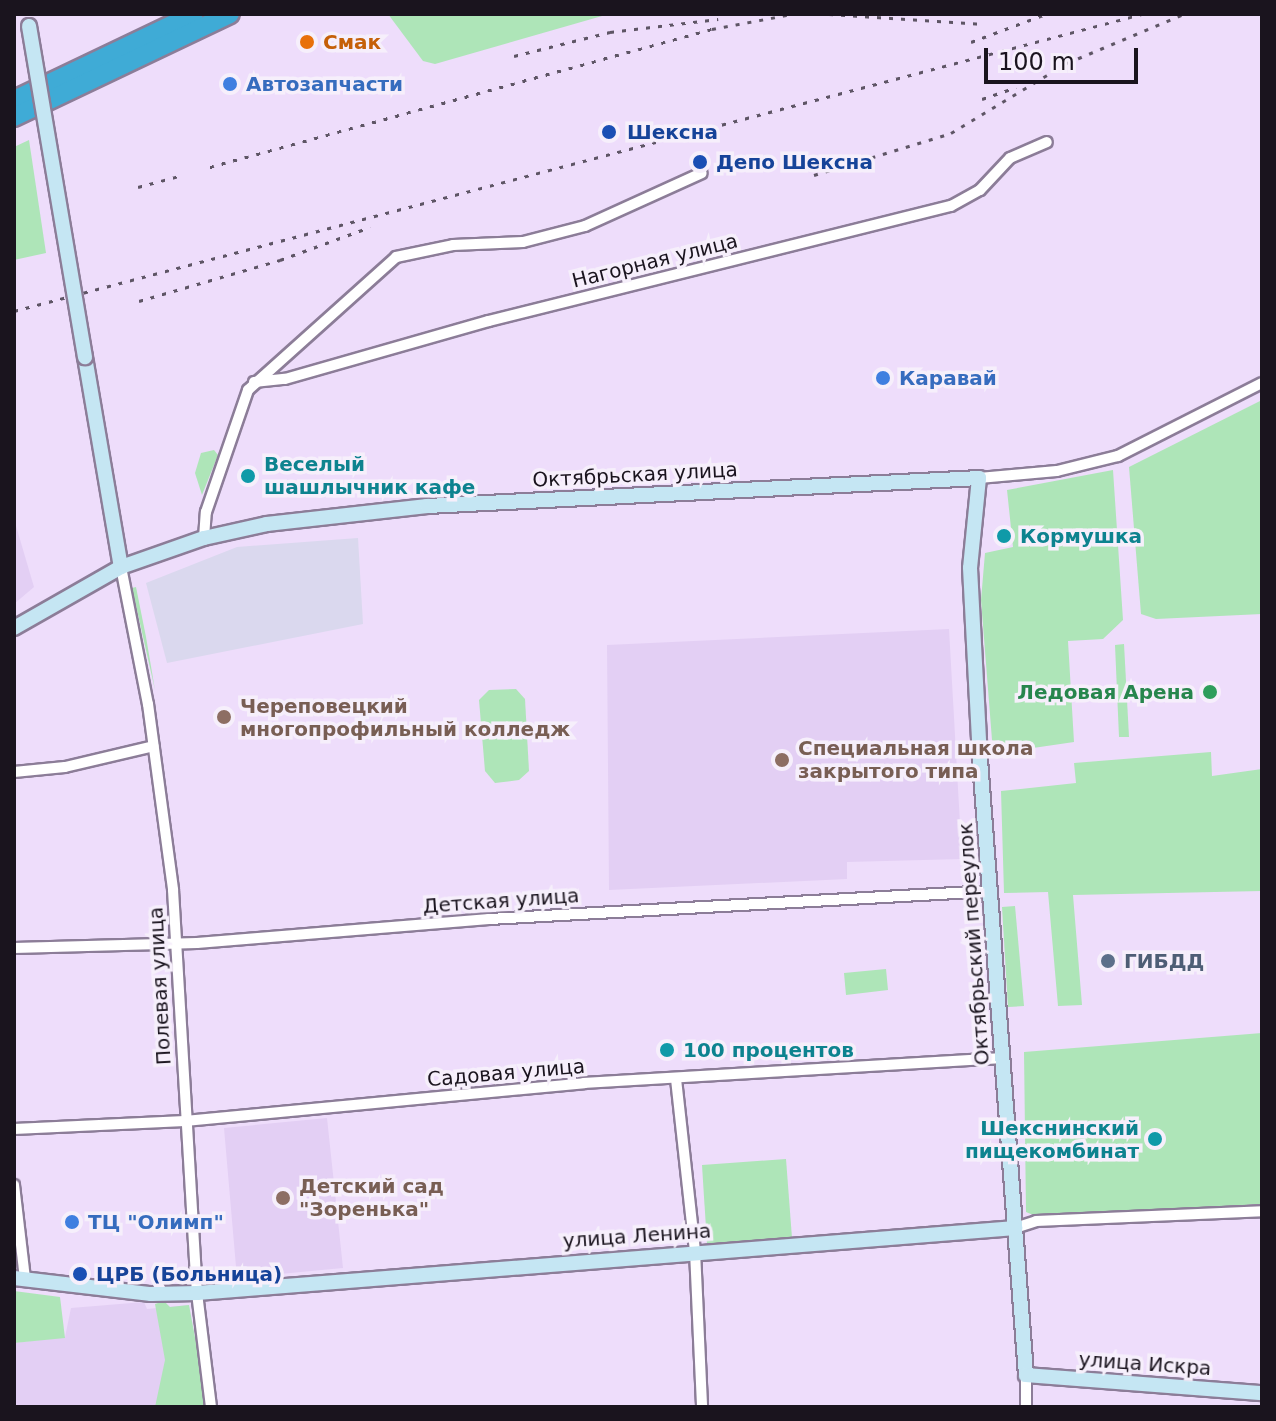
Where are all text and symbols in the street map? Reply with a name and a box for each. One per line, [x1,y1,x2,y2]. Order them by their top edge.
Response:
place label: Смак [323,30,381,54]
scale bar [988,32,1142,82]
marker: Смак [298,33,316,51]
text: 100 m [998,48,1075,76]
place label: Автозапчасти [246,72,403,96]
marker: Автозапчасти [221,75,239,93]
place label: Шексна [627,120,718,144]
marker: Шексна [598,121,620,143]
place label: Депо Шексна [716,150,873,174]
marker: Депо Шексна [691,153,709,171]
street label: Нагорная улица [570,229,740,293]
place label: Каравай [899,366,997,390]
marker: Каравай [874,369,892,387]
place label: Веселый шашлычник кафе [264,452,475,499]
street label: Октябрьская улица [532,458,738,492]
marker: Веселый шашлычник кафе [239,467,257,485]
place label: Кормушка [1020,524,1142,548]
marker: Кормушка [995,527,1013,545]
place label: Ледовая Арена [1017,680,1194,704]
marker: Ледовая Арена [1201,683,1219,701]
place label: Череповецкий многопрофильный колледж [240,694,570,741]
marker: Череповецкий многопрофильный колледж [215,708,233,726]
place label: Специальная школа закрытого типа [798,736,1034,783]
marker: Специальная школа закрытого типа [773,751,791,769]
street label: Октябрьский переулок [954,822,994,1066]
street label: Детская улица [422,884,580,918]
street label: Полевая улица [144,906,176,1066]
place label: ГИБДД [1124,949,1204,973]
marker: ГИБДД [1099,952,1117,970]
place label: 100 процентов [683,1038,854,1062]
marker: 100 процентов [658,1041,676,1059]
street label: Садовая улица [426,1054,586,1092]
place label: Шекснинский пищекомбинат [965,1116,1139,1163]
marker: Шекснинский пищекомбинат [1146,1130,1164,1148]
place label: Детский сад "Зоренька" [299,1174,444,1221]
marker: Детский сад "Зоренька" [274,1189,292,1207]
place label: ТЦ "Олимп" [88,1210,224,1234]
marker: ТЦ "Олимп" [63,1213,81,1231]
street label: улица Ленина [562,1219,712,1253]
place label: ЦРБ (Больница) [96,1262,282,1286]
marker: ЦРБ (Больница) [71,1265,89,1283]
street label: улица Искра [1078,1347,1212,1381]

